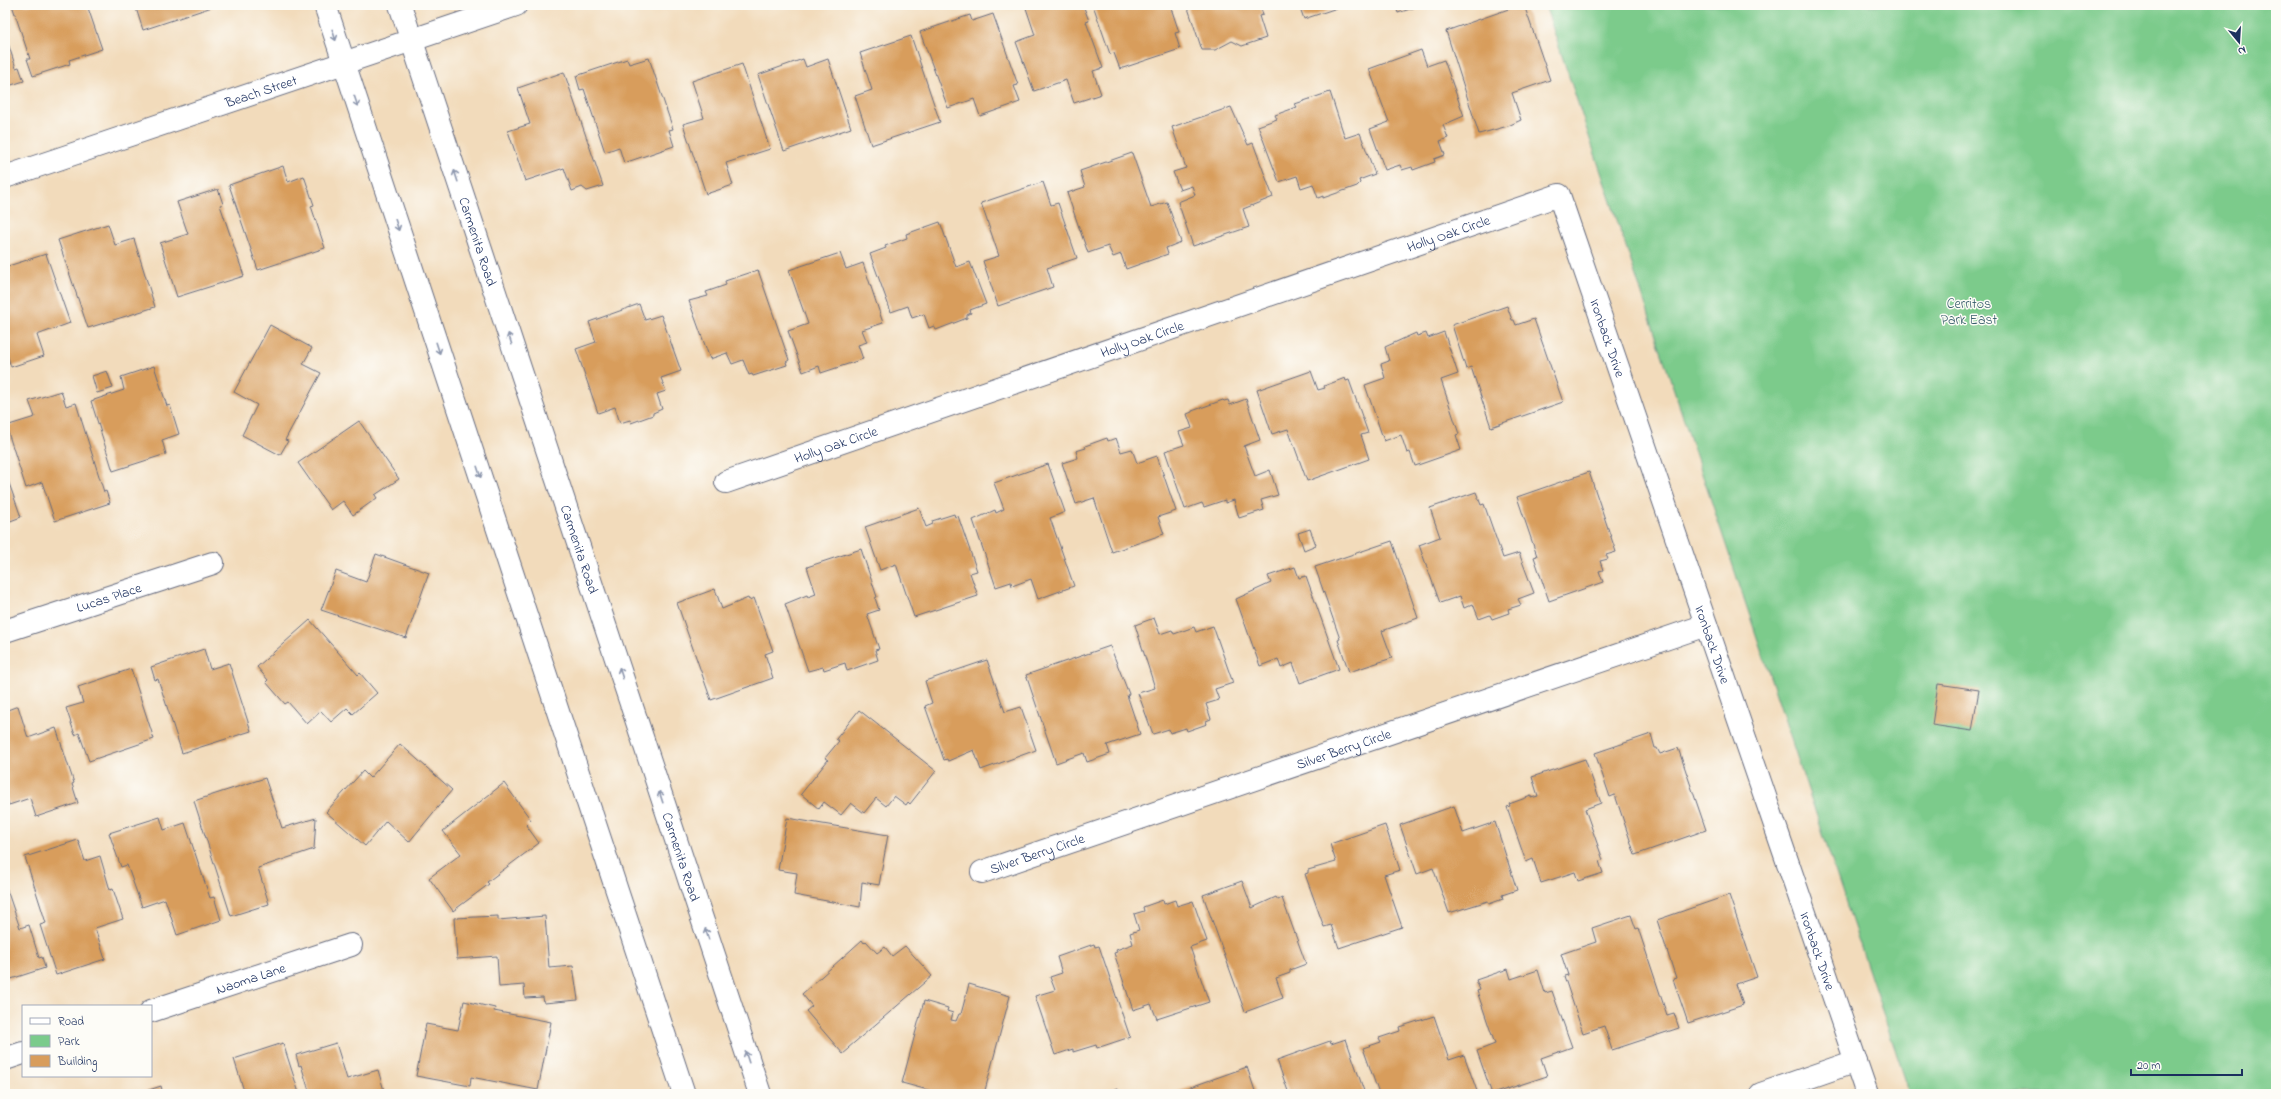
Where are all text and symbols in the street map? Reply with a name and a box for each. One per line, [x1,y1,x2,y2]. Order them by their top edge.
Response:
north arrow [2219,22,2259,62]
one-way arrow [331,28,339,40]
text: N [2236,42,2248,59]
street label: Beach Street [222,70,301,115]
one-way arrow [353,95,361,107]
one-way arrow [452,169,459,182]
street label: Carmenita Road [452,195,501,289]
street label: Holly Oak Circle [1404,210,1494,259]
one-way arrow [394,218,401,231]
park label: Cerritos Park East [1941,294,1998,331]
street label: Ironback Drive [1583,296,1630,381]
street label: Holly Oak Circle [1098,316,1188,364]
one-way arrow [506,333,513,346]
one-way arrow [435,341,442,354]
street label: Holly Oak Circle [792,421,881,470]
one-way arrow [475,465,483,477]
street label: Carmenita Road [554,502,603,597]
street label: Lucas Place [74,578,145,619]
street label: Ironback Drive [1688,603,1735,688]
one-way arrow [616,668,624,680]
street label: Silver Berry Circle [1294,724,1395,776]
one-way arrow [657,791,665,803]
street label: Carmenita Road [656,810,705,904]
street label: Silver Berry Circle [987,829,1088,881]
street label: Ironback Drive [1793,909,1840,994]
one-way arrow [702,928,710,940]
street label: Naoma Lane [214,958,289,1001]
legend [22,1005,152,1077]
text: Road [58,1013,84,1031]
text: Park [58,1033,80,1051]
one-way arrow [743,1051,751,1063]
scale bar [2131,1051,2242,1077]
text: Building [57,1053,97,1072]
text: 20 m [2137,1057,2160,1075]

